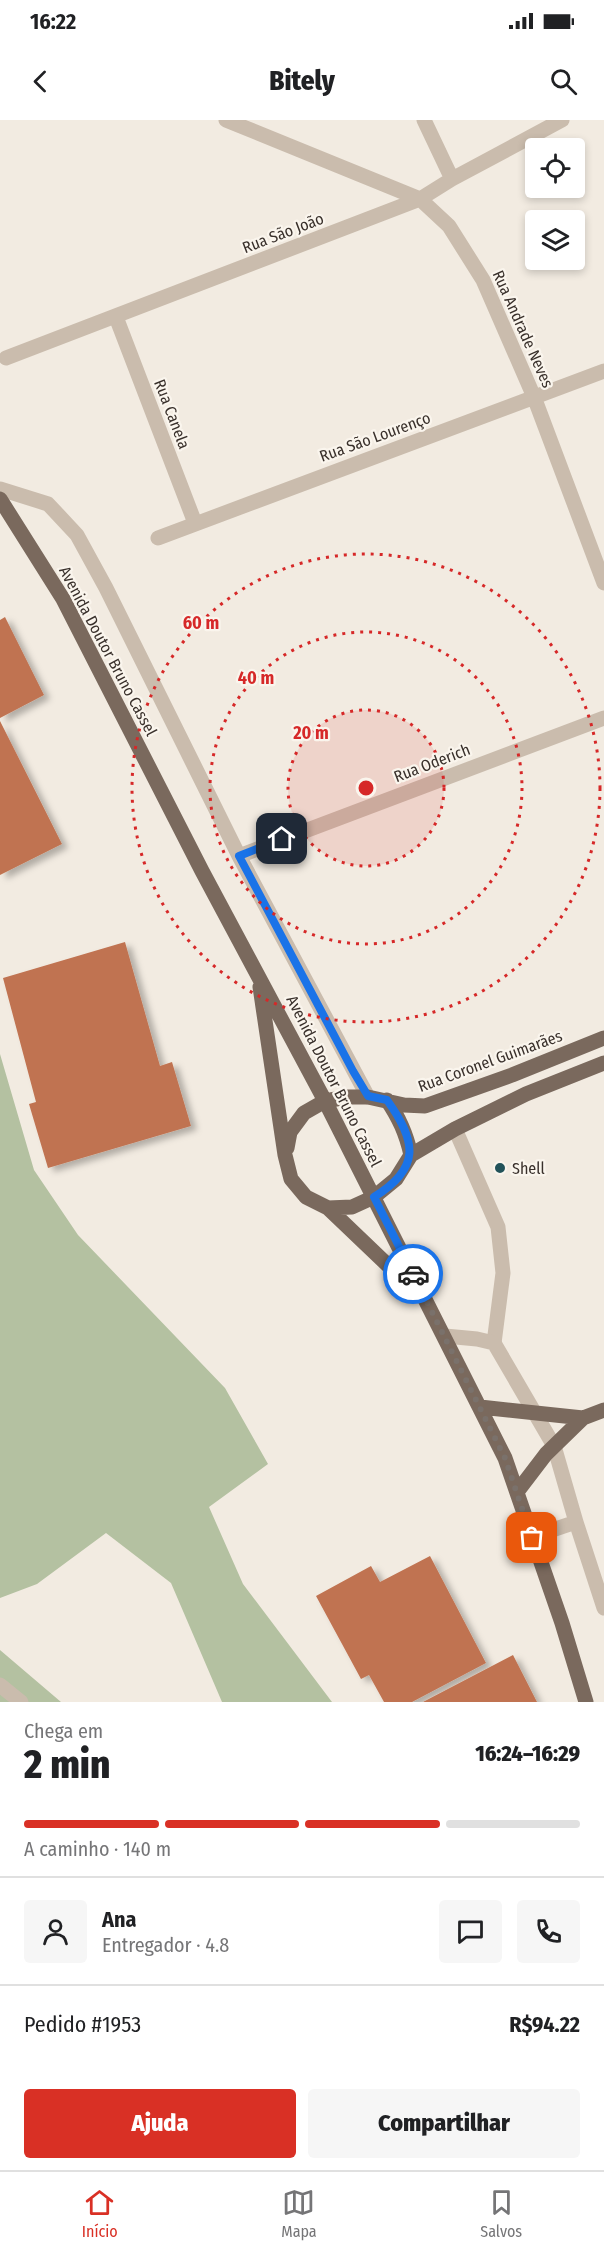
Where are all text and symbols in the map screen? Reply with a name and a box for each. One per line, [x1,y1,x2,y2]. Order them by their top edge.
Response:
text: 16:22 [30,8,76,35]
icon: back [24,65,57,98]
text: Bitely [269,65,335,97]
icon: search [547,65,580,98]
map controls [525,138,585,270]
button: locate [525,138,585,198]
street label: Rua São João [240,209,326,257]
button: layers [525,210,585,270]
street label: Rua Andrade Neves [489,267,557,391]
street label: Rua Canela [150,377,194,452]
street label: Rua São Lourenço [317,408,433,466]
street label: Avenida Doutor Bruno Cassel [55,563,161,739]
text: 60 m [183,612,219,634]
text: 40 m [238,667,274,689]
text: 20 m [292,722,329,744]
street label: Rua Oderich [391,740,473,786]
centre of rings [356,778,376,798]
pin [256,813,307,864]
icon: home [265,822,298,855]
street label: Avenida Doutor Bruno Cassel [283,992,385,1170]
street label: Rua Coronel Guimarães [415,1026,565,1096]
place label: Shell [512,1159,545,1178]
marker: Shell [493,1161,507,1175]
courier [383,1244,443,1304]
icon: car [397,1258,430,1291]
pin [506,1512,557,1563]
icon: bag [515,1521,548,1554]
text: Chega em [24,1719,103,1743]
text: 16:24–16:29 [475,1740,580,1767]
text: 2 min [24,1742,110,1788]
text: A caminho · 140 m [24,1837,171,1861]
button: person [24,1900,87,1963]
button: chat [439,1900,502,1963]
button: phone [517,1900,580,1963]
text: Ana [102,1906,136,1933]
text: Entregador · 4.8 [102,1933,229,1957]
text: Pedido #1953 [24,2011,141,2038]
text: R$94.22 [509,2011,580,2038]
button: Ajuda [24,2089,296,2158]
button: Compartilhar [308,2089,580,2158]
tab: Início [82,2186,118,2241]
tab: Mapa [281,2186,317,2241]
tab: Salvos [480,2186,522,2241]

